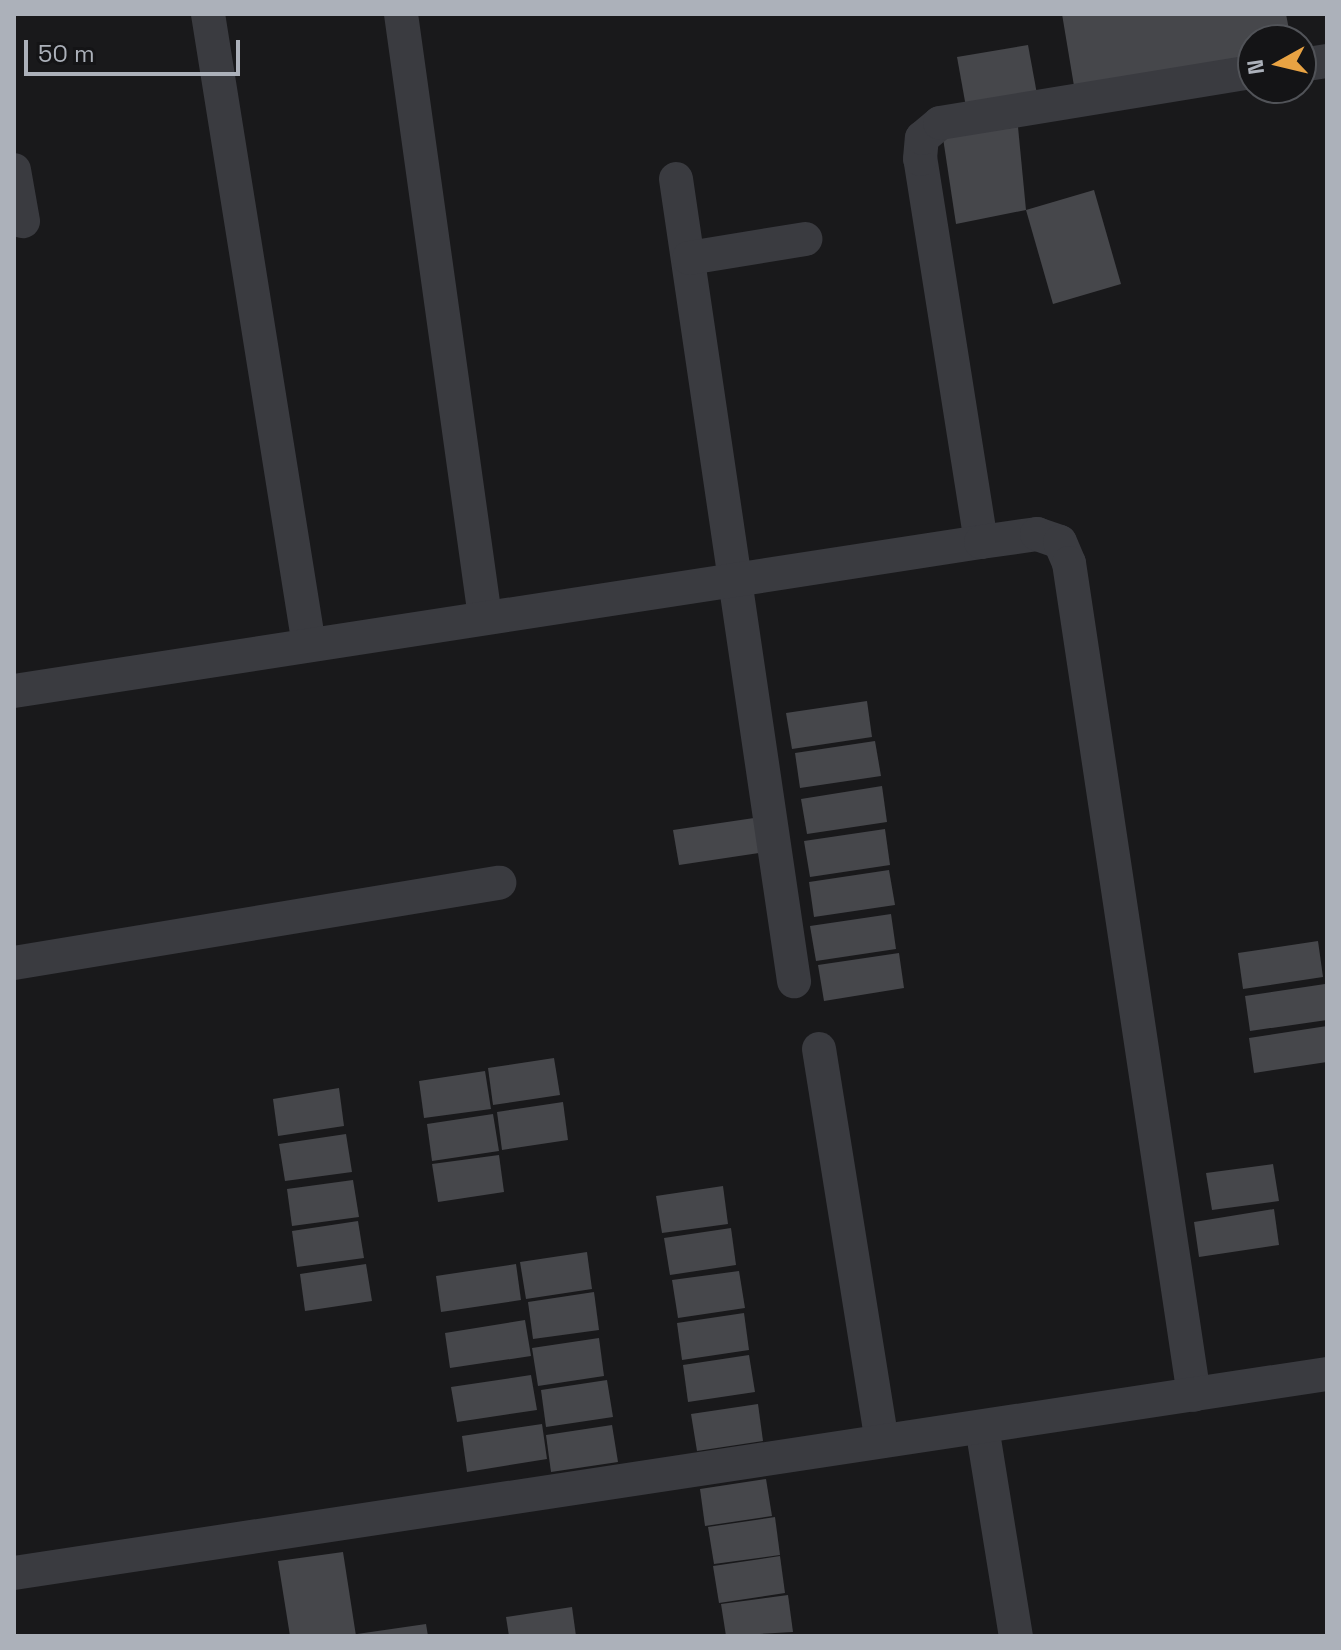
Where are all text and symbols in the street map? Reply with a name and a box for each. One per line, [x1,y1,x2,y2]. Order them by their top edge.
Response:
scale bar [28,24,244,74]
north arrow [1237,24,1317,104]
text: 50 m [38,38,95,69]
text: N [1240,58,1270,76]

